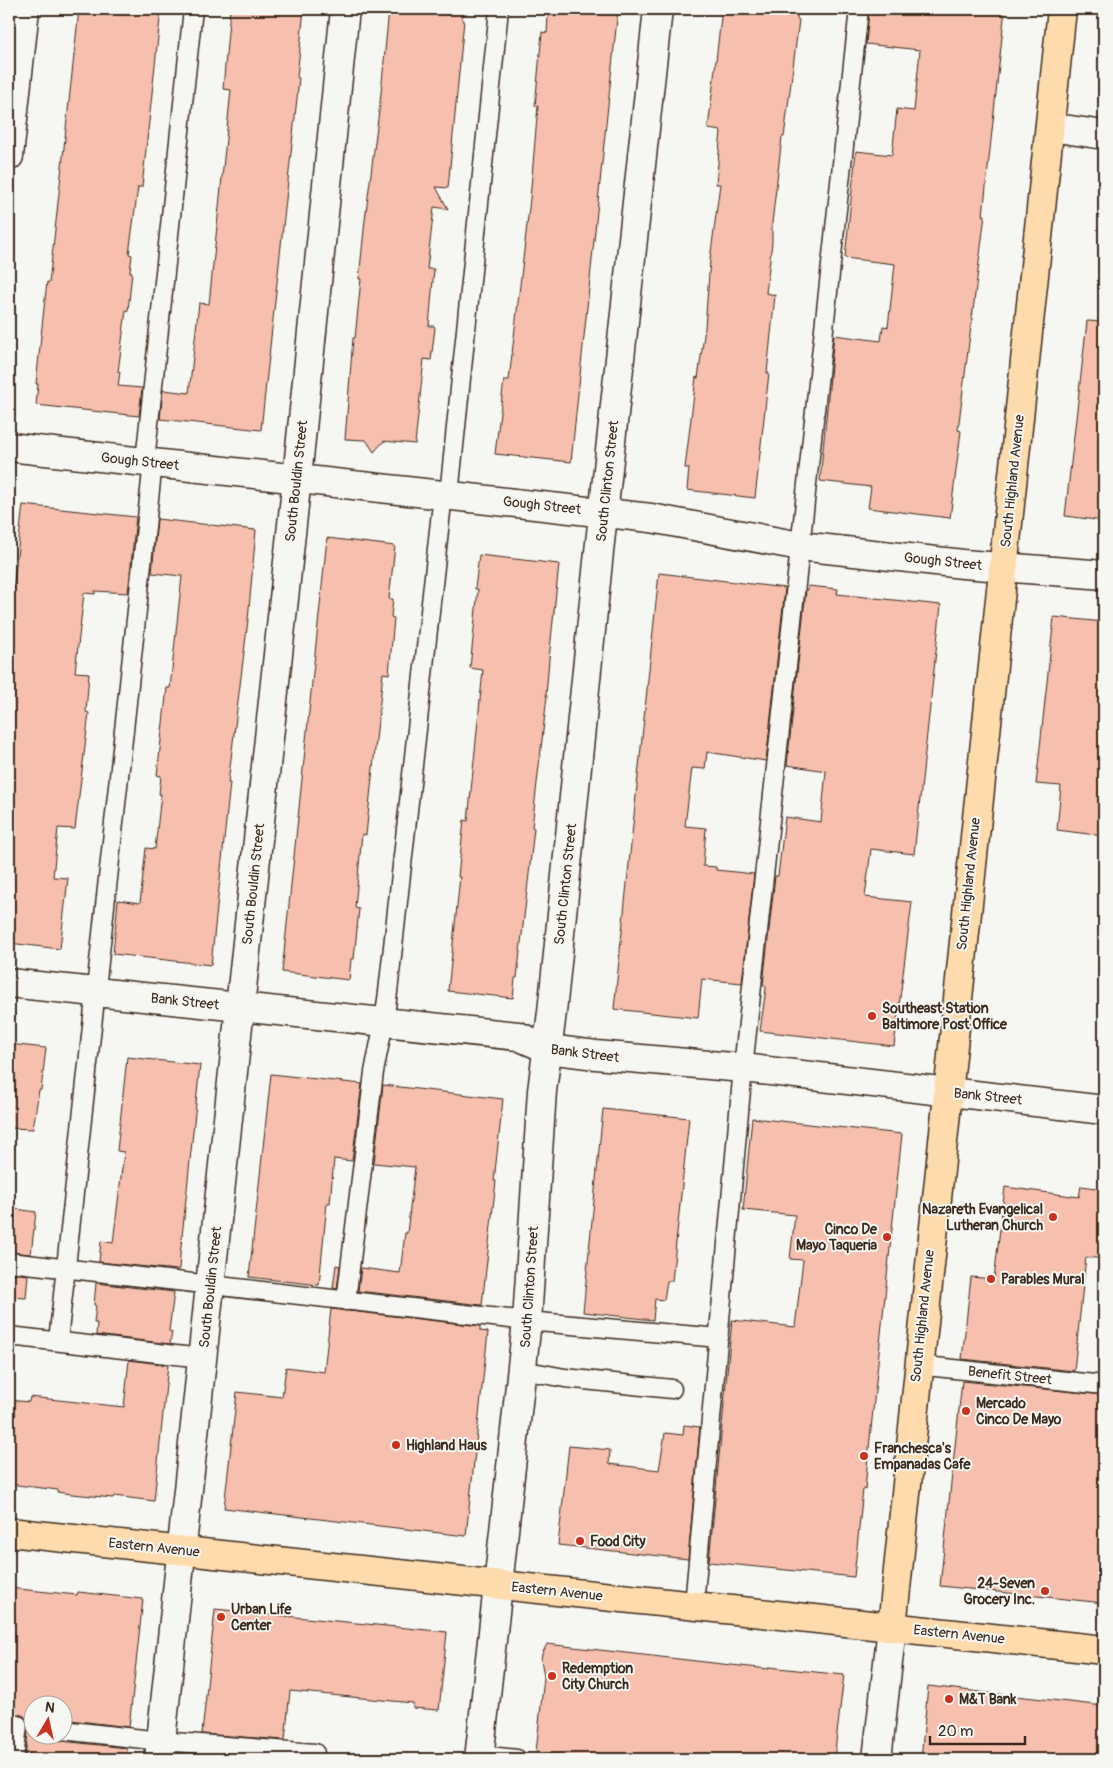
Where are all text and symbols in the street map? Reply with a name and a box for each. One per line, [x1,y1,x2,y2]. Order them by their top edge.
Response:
street label: South Highland Avenue [997,414,1028,548]
street label: South Bouldin Street [282,419,311,543]
street label: South Clinton Street [593,419,622,543]
street label: Gough Street [100,449,180,474]
street label: Gough Street [502,493,582,518]
street label: Gough Street [903,549,983,574]
street label: South Highland Avenue [953,817,984,951]
street label: South Bouldin Street [239,822,268,946]
street label: South Clinton Street [551,822,580,946]
street label: Bank Street [150,989,220,1014]
place label: Southeast Station Baltimore Post Office [882,1000,1008,1033]
marker: Southeast Station Baltimore Post Office [866,1010,878,1022]
street label: Bank Street [550,1041,620,1066]
street label: Bank Street [953,1084,1023,1109]
place label: Nazareth Evangelical Lutheran Church [922,1201,1043,1234]
marker: Nazareth Evangelical Lutheran Church [1047,1211,1059,1223]
place label: Cinco De Mayo Taqueria [796,1221,878,1254]
street label: South Bouldin Street [196,1225,225,1349]
street label: South Clinton Street [517,1225,542,1348]
marker: Cinco De Mayo Taqueria [881,1231,893,1243]
street label: South Highland Avenue [907,1249,938,1383]
place label: Parables Mural [1001,1271,1085,1288]
marker: Parables Mural [985,1273,997,1285]
street label: Benefit Street [967,1363,1053,1388]
place label: Mercado Cinco De Mayo [976,1395,1062,1428]
marker: Mercado Cinco De Mayo [960,1405,972,1417]
place label: Highland Haus [406,1437,487,1454]
marker: Highland Haus [390,1439,402,1451]
place label: Franchesca's Empanadas Cafe [874,1440,972,1473]
marker: Franchesca's Empanadas Cafe [858,1450,870,1462]
place label: Food City [590,1533,645,1550]
street label: Eastern Avenue [108,1534,200,1561]
marker: Food City [574,1535,586,1547]
place label: 24-Seven Grocery Inc. [963,1575,1035,1608]
street label: Eastern Avenue [511,1578,603,1605]
marker: 24-Seven Grocery Inc. [1039,1585,1051,1597]
place label: Urban Life Center [231,1601,292,1634]
marker: Urban Life Center [215,1611,227,1623]
street label: Eastern Avenue [913,1621,1005,1648]
place label: Redemption City Church [562,1660,633,1693]
marker: Redemption City Church [546,1670,558,1682]
place label: M&T Bank [959,1691,1017,1708]
marker: M&T Bank [943,1693,955,1705]
north arrow [22,1696,72,1746]
text: N [44,1699,56,1717]
scale bar [930,1713,1026,1745]
text: 20 m [938,1722,973,1741]

